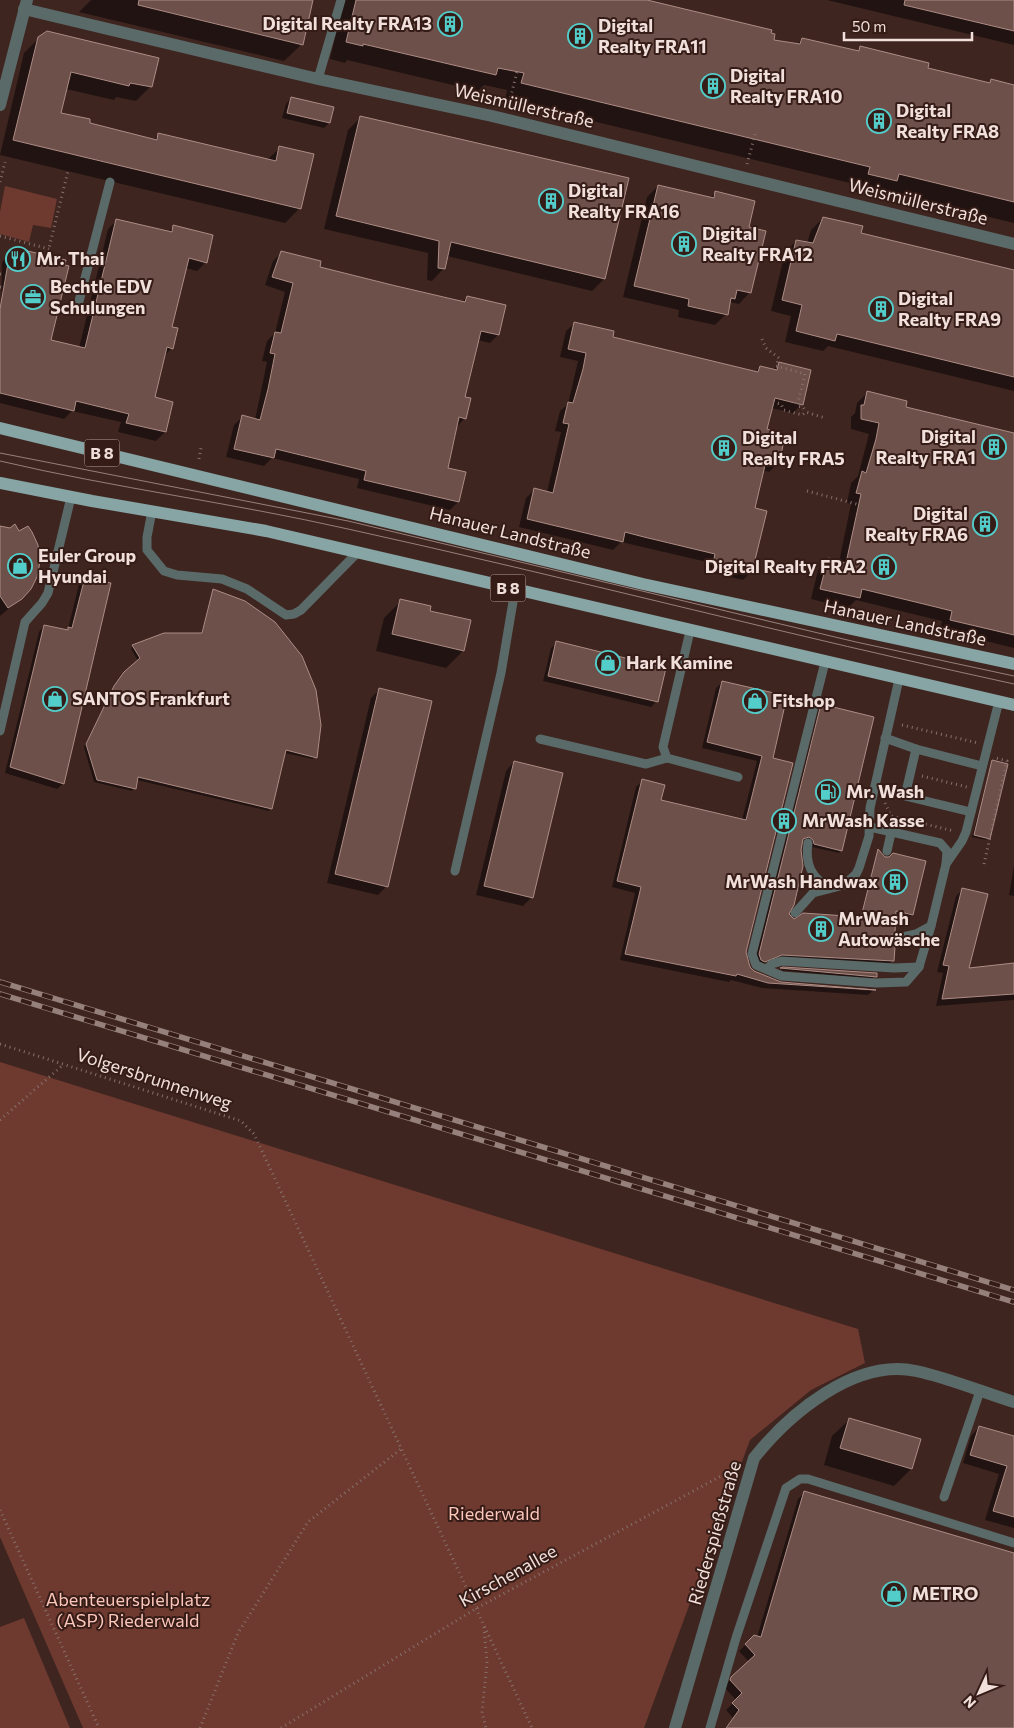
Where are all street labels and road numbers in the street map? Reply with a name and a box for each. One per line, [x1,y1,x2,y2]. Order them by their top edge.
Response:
street label: Weismüllerstraße [452,78,596,132]
street label: Weismüllerstraße [846,173,990,229]
road number: B 8 [84,439,120,466]
street label: Hanauer Landstraße [427,501,593,563]
road number: B 8 [490,574,526,602]
street label: Hanauer Landstraße [822,594,988,650]
street label: Volgersbrunnenweg [74,1043,235,1114]
street label: Riederspießstraße [683,1458,745,1607]
street label: Kirschenallee [455,1539,560,1611]

